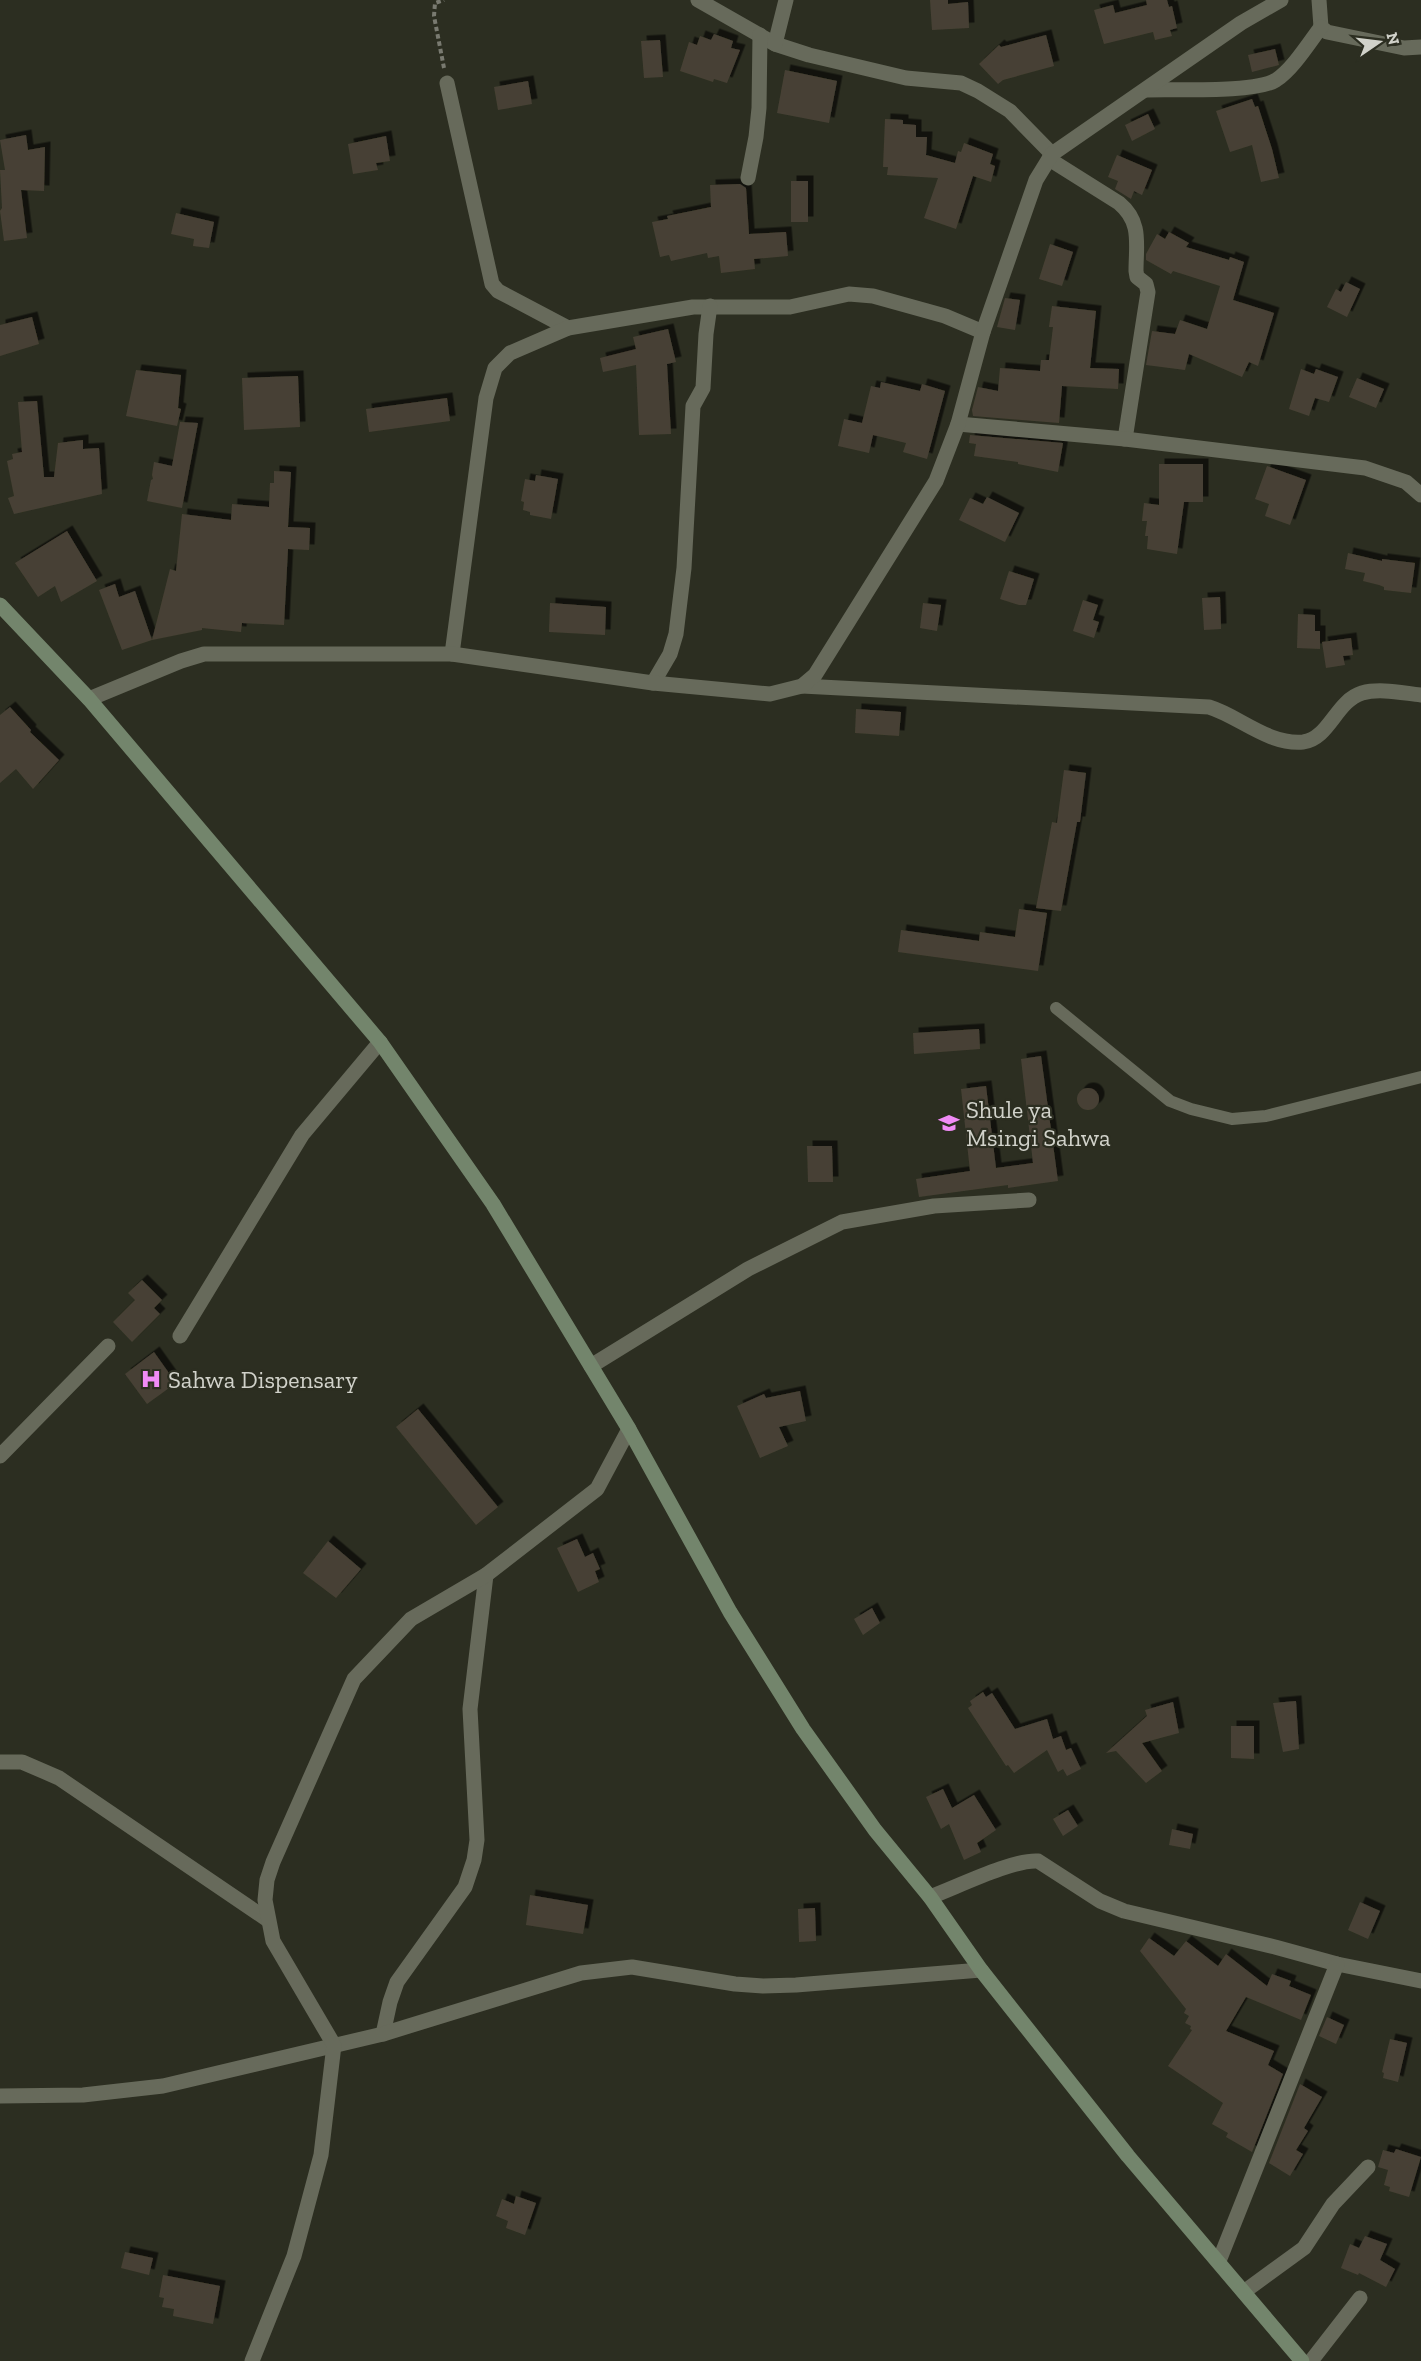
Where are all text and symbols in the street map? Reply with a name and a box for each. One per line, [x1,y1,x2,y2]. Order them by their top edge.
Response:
north arrow [1349,12,1409,72]
text: N [1382,30,1404,47]
place label: Shule ya Msingi Sahwa [966,1095,1111,1152]
school or university icon: Shule ya Msingi Sahwa [937,1111,961,1135]
place label: Sahwa Dispensary [168,1365,358,1394]
hospital icon: Sahwa Dispensary [139,1367,163,1391]

